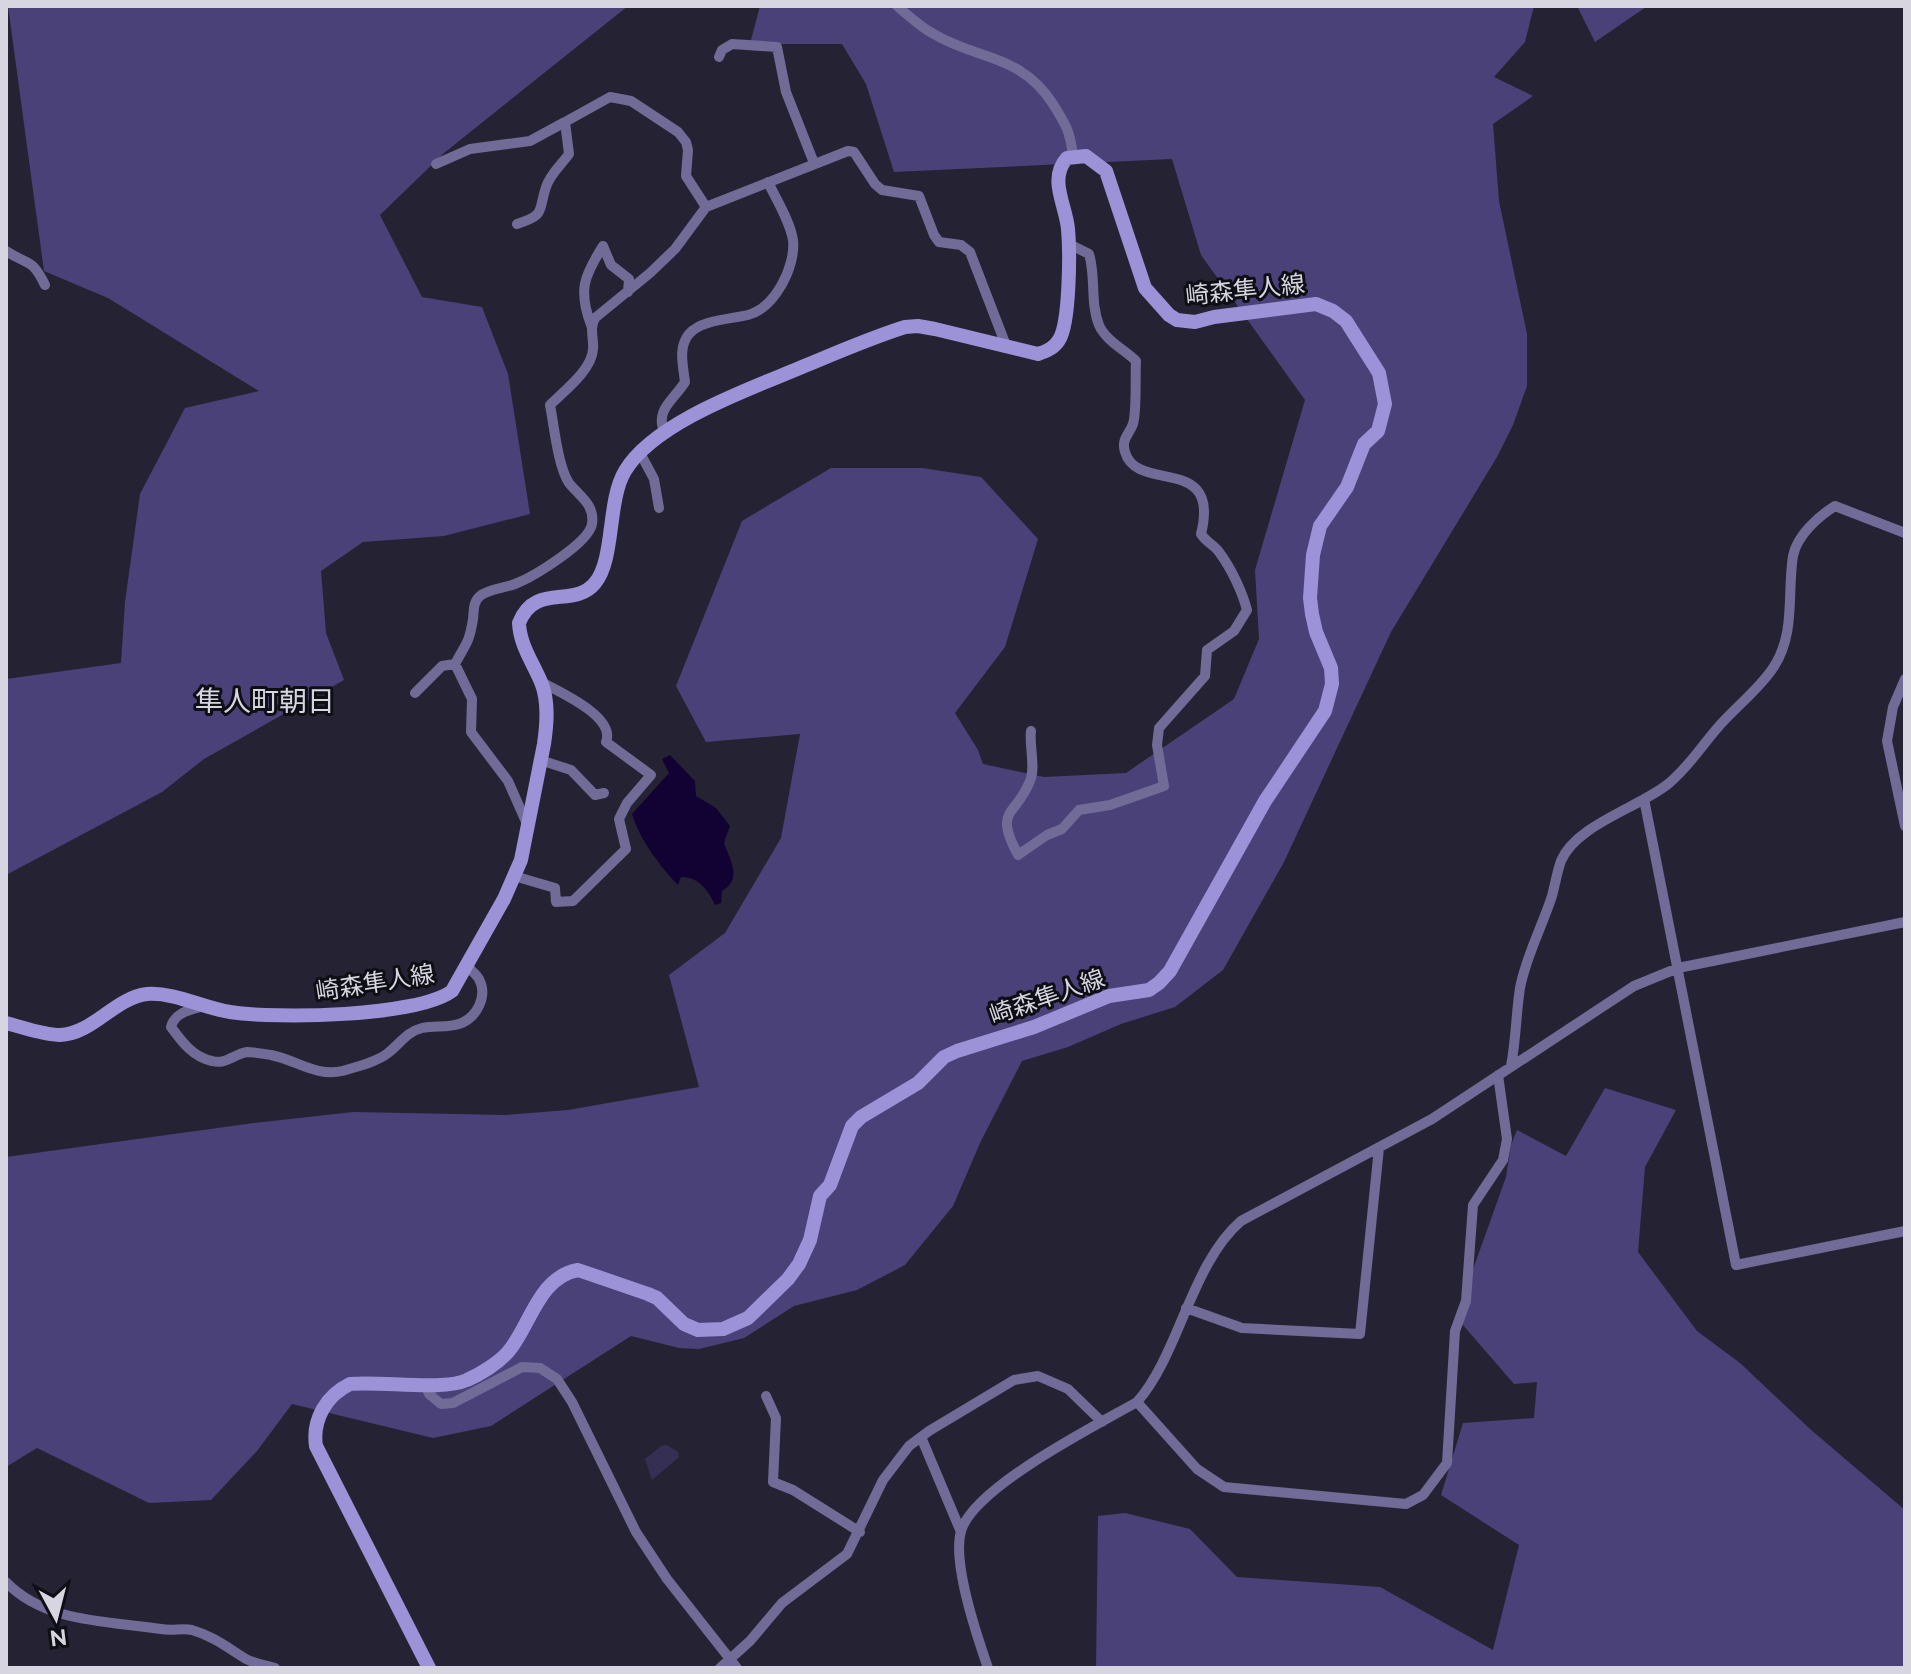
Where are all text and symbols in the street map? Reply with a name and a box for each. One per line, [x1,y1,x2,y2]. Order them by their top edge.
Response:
street label: 崎森隼人線 [1184,269,1306,310]
district label: 隼人町朝日 [195,685,335,718]
street label: 崎森隼人線 [313,959,436,1006]
street label: 崎森隼人線 [985,963,1108,1030]
north arrow [16,1578,96,1658]
text: N [49,1624,68,1652]

